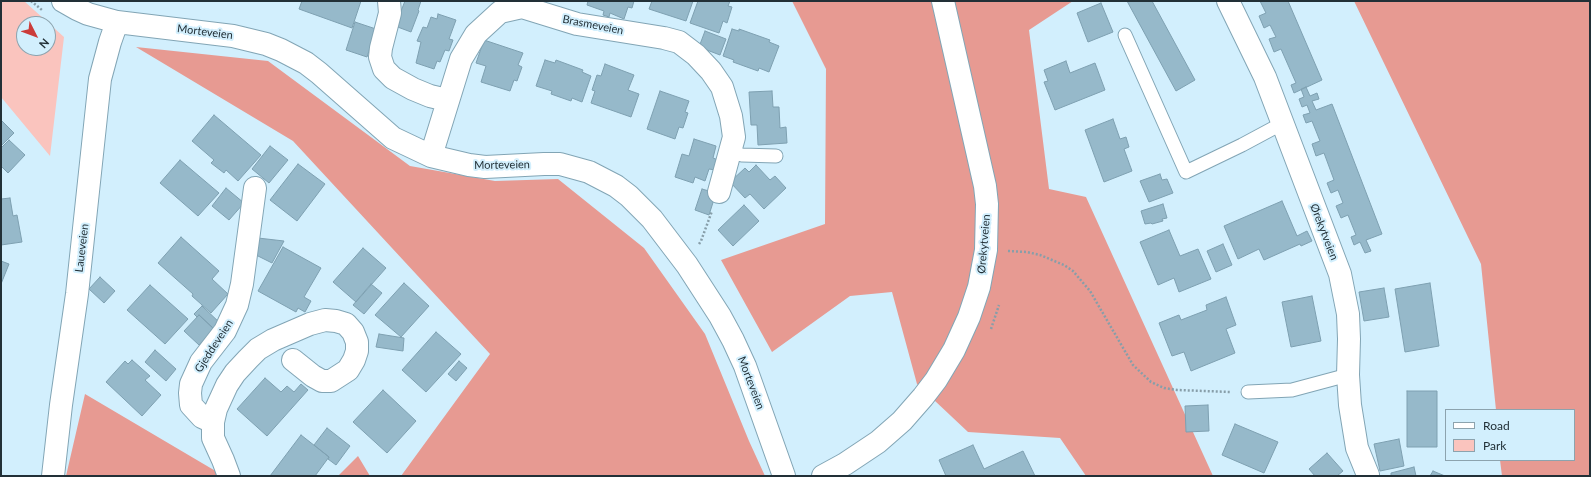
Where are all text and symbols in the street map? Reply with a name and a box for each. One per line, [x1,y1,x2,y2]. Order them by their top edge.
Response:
street label: Brasmeveien [561,13,625,37]
north arrow [16,16,56,56]
street label: Morteveien [177,22,233,42]
text: N [37,36,52,51]
street label: Morteveien [474,158,530,172]
street label: Ørekytveien [1307,202,1341,262]
street label: Ørekytveien [975,214,993,274]
street label: Laueveien [72,223,92,273]
street label: Gjeddeveien [192,317,236,375]
street label: Morteveien [735,355,767,411]
legend [1445,409,1575,461]
text: Road [1483,418,1510,433]
text: Park [1483,438,1506,453]

